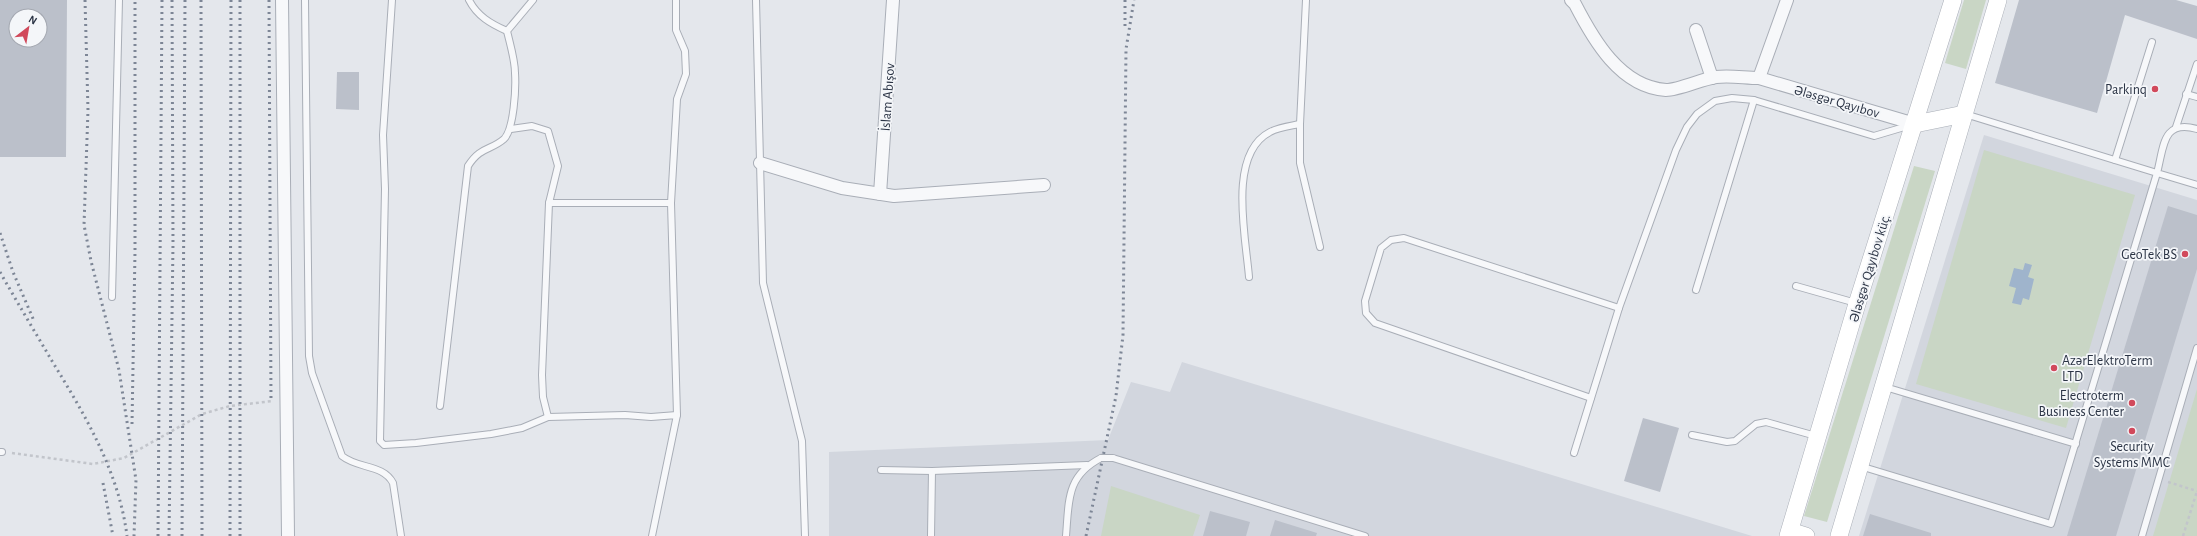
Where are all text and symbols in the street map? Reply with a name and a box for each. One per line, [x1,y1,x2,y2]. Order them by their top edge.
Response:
north arrow [8,8,48,48]
text: N [27,13,39,27]
street label: İslam Abışov [876,62,897,132]
street label: Ələsgər Qayıbov [1793,83,1881,121]
place label: Parkinq [2105,83,2147,97]
marker: Parkinq [2150,84,2160,94]
street label: Ələsgər Qayıbov küç. [1847,213,1893,324]
place label: GeoTek BS [2121,248,2177,262]
marker: GeoTek BS [2180,249,2190,259]
place label: AzərElektroTerm LTD [2062,354,2153,384]
marker: AzərElektroTerm LTD [2049,363,2059,373]
place label: Electroterm Business Center [2039,389,2124,419]
marker: Electroterm Business Center [2127,398,2137,408]
marker: Security Systems MMC [2127,426,2137,436]
place label: Security Systems MMC [2094,440,2170,470]

